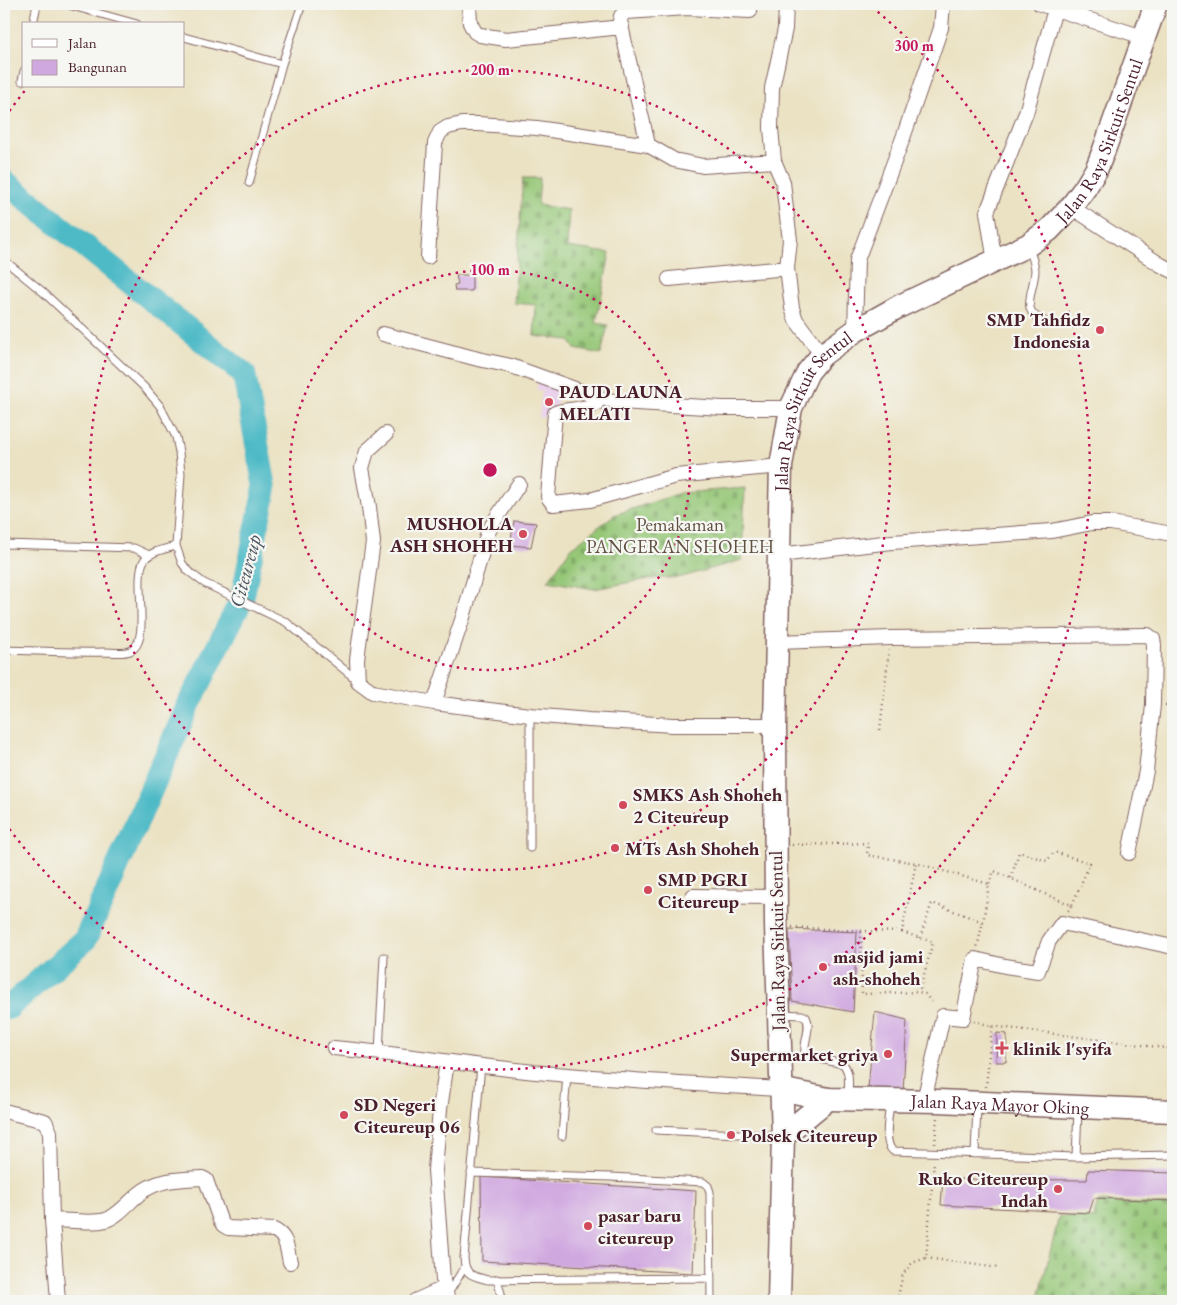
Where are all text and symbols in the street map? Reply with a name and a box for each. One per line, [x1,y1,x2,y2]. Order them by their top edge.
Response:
legend [22,22,185,88]
text: Jalan [66,33,97,52]
text: 300 m [894,36,934,55]
street label: Jalan Raya Sirkuit Sentul [1048,55,1148,230]
text: Bangunan [68,57,127,76]
text: 200 m [470,60,510,79]
text: 100 m [470,260,510,279]
place label: SMP Tahfidz Indonesia [987,307,1091,354]
street label: Jalan Raya Sirkuit Sentul [768,324,858,494]
marker: SMP Tahfidz Indonesia [1094,324,1106,336]
place label: PAUD LAUNA MELATI [559,379,682,426]
marker: PAUD LAUNA MELATI [543,396,555,408]
centre of rings [481,461,499,479]
place label: MUSHOLLA ASH SHOHEH [389,511,513,558]
park label: Pemakaman PANGERAN SHOHEH [586,512,774,559]
marker: MUSHOLLA ASH SHOHEH [517,528,529,540]
water label: Citeureup [223,532,267,610]
place label: SMKS Ash Shoheh 2 Citeureup [633,782,783,829]
marker: SMKS Ash Shoheh 2 Citeureup [617,799,629,811]
place label: MTs Ash Shoheh [625,836,760,861]
marker: MTs Ash Shoheh [609,842,621,854]
street label: Jalan Raya Sirkuit Sentul [763,850,791,1033]
place label: SMP PGRI Citeureup [658,867,747,914]
marker: SMP PGRI Citeureup [642,884,654,896]
place label: masjid jami ash-shoheh [833,944,924,991]
marker: masjid jami ash-shoheh [817,961,829,973]
place label: klinik l'syifa [1013,1036,1113,1061]
marker: klinik l'syifa [995,1041,1009,1055]
place label: Supermarket griya [731,1042,879,1067]
marker: Supermarket griya [882,1048,894,1060]
street label: Jalan Raya Mayor Oking [908,1088,1090,1120]
place label: SD Negeri Citeureup 06 [354,1092,460,1139]
marker: SD Negeri Citeureup 06 [338,1109,350,1121]
place label: Polsek Citeureup [741,1123,878,1148]
marker: Polsek Citeureup [725,1129,737,1141]
place label: Ruko Citeureup Indah [918,1166,1049,1213]
marker: Ruko Citeureup Indah [1052,1183,1064,1195]
place label: pasar baru citeureup [598,1203,682,1250]
marker: pasar baru citeureup [582,1220,594,1232]

